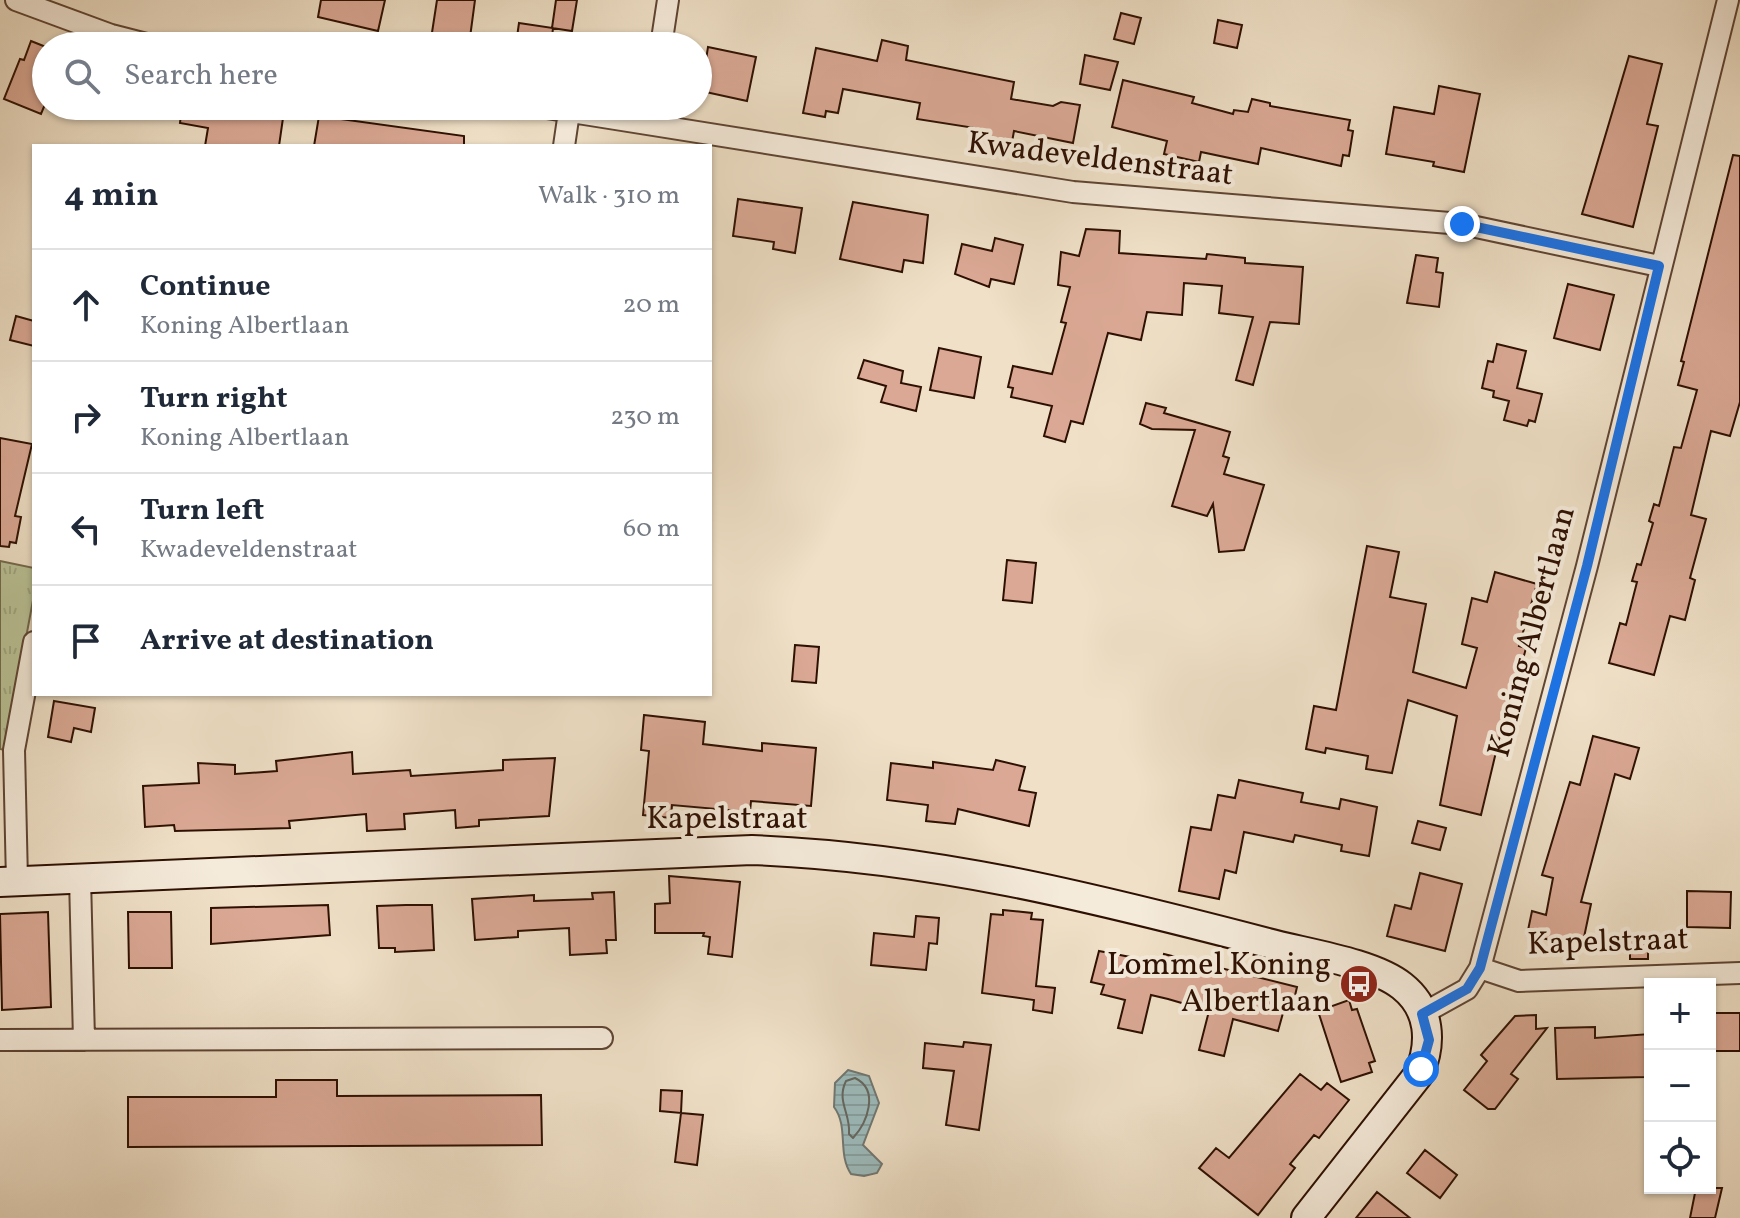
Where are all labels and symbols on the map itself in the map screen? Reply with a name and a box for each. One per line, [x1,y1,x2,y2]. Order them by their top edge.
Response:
street label: Kwadeveldenstraat [964,122,1236,198]
route end [1444,206,1480,242]
street label: Koning Albertlaan [1478,502,1588,762]
street label: Kapelstraat [646,798,808,842]
street label: Kapelstraat [1526,918,1690,968]
place label: Lommel Koning Albertlaan [1107,944,1331,1025]
bus stop icon: Lommel Koning Albertlaan [1338,963,1380,1005]
route start [1403,1051,1439,1087]

